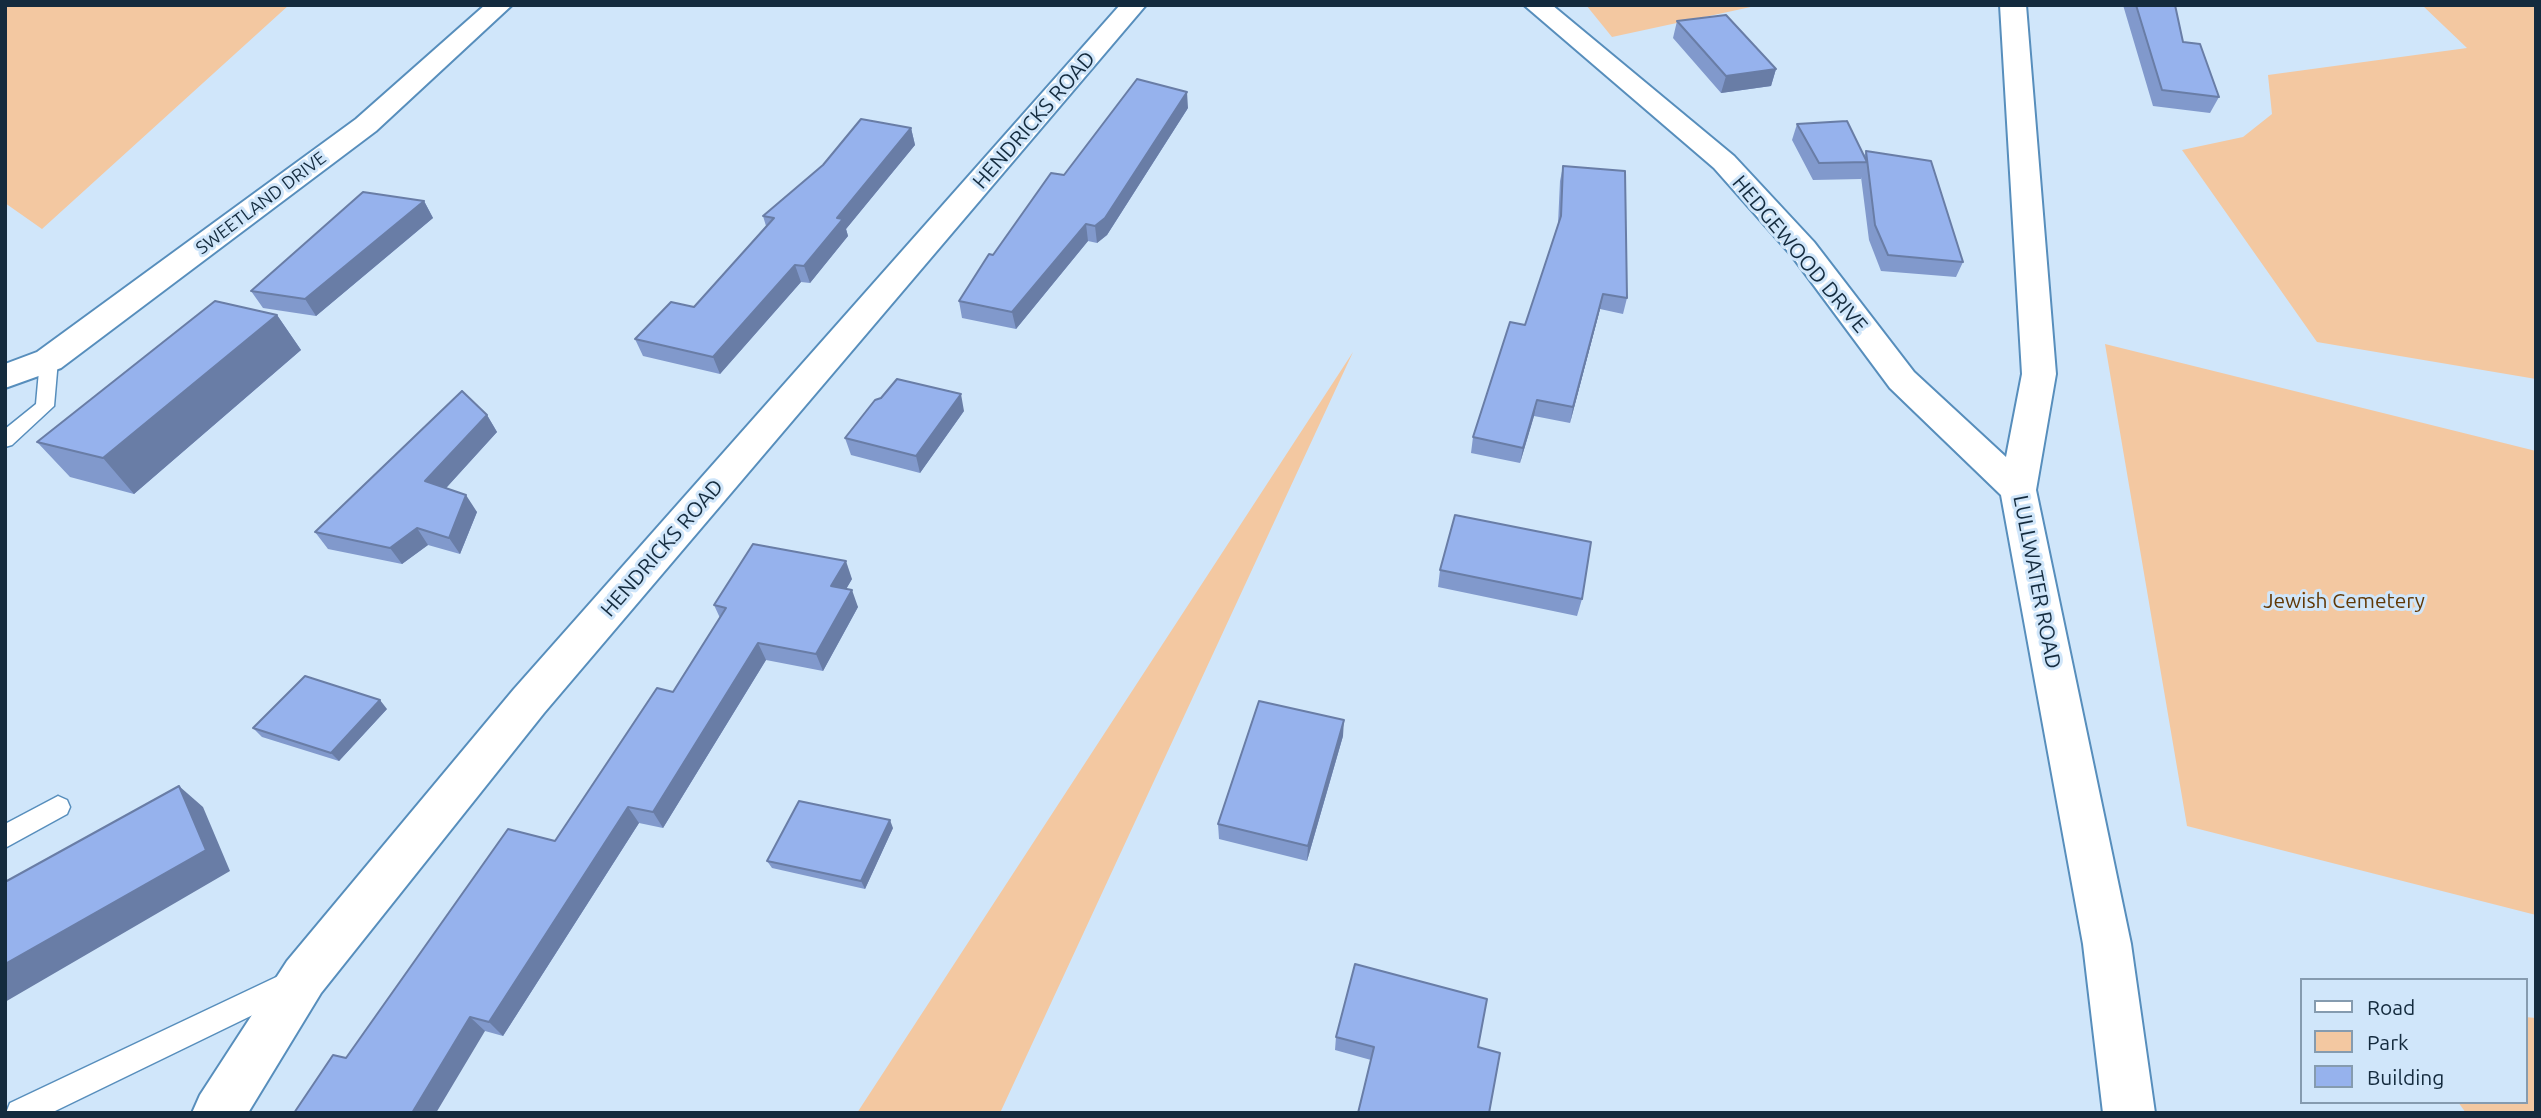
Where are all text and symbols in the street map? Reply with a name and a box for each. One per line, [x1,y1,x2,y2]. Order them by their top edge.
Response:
street label: HENDRICKS ROAD [967,46,1101,194]
street label: SWEETLAND DRIVE [192,147,330,259]
street label: HEDGEWOOD DRIVE [1727,170,1873,338]
street label: HENDRICKS ROAD [595,474,729,622]
street label: LULLWATER ROAD [2008,493,2066,671]
park label: Jewish Cemetery [2263,588,2425,614]
legend [2300,978,2527,1104]
text: Road [2367,995,2415,1019]
text: Park [2367,1030,2409,1054]
text: Building [2367,1065,2444,1089]

